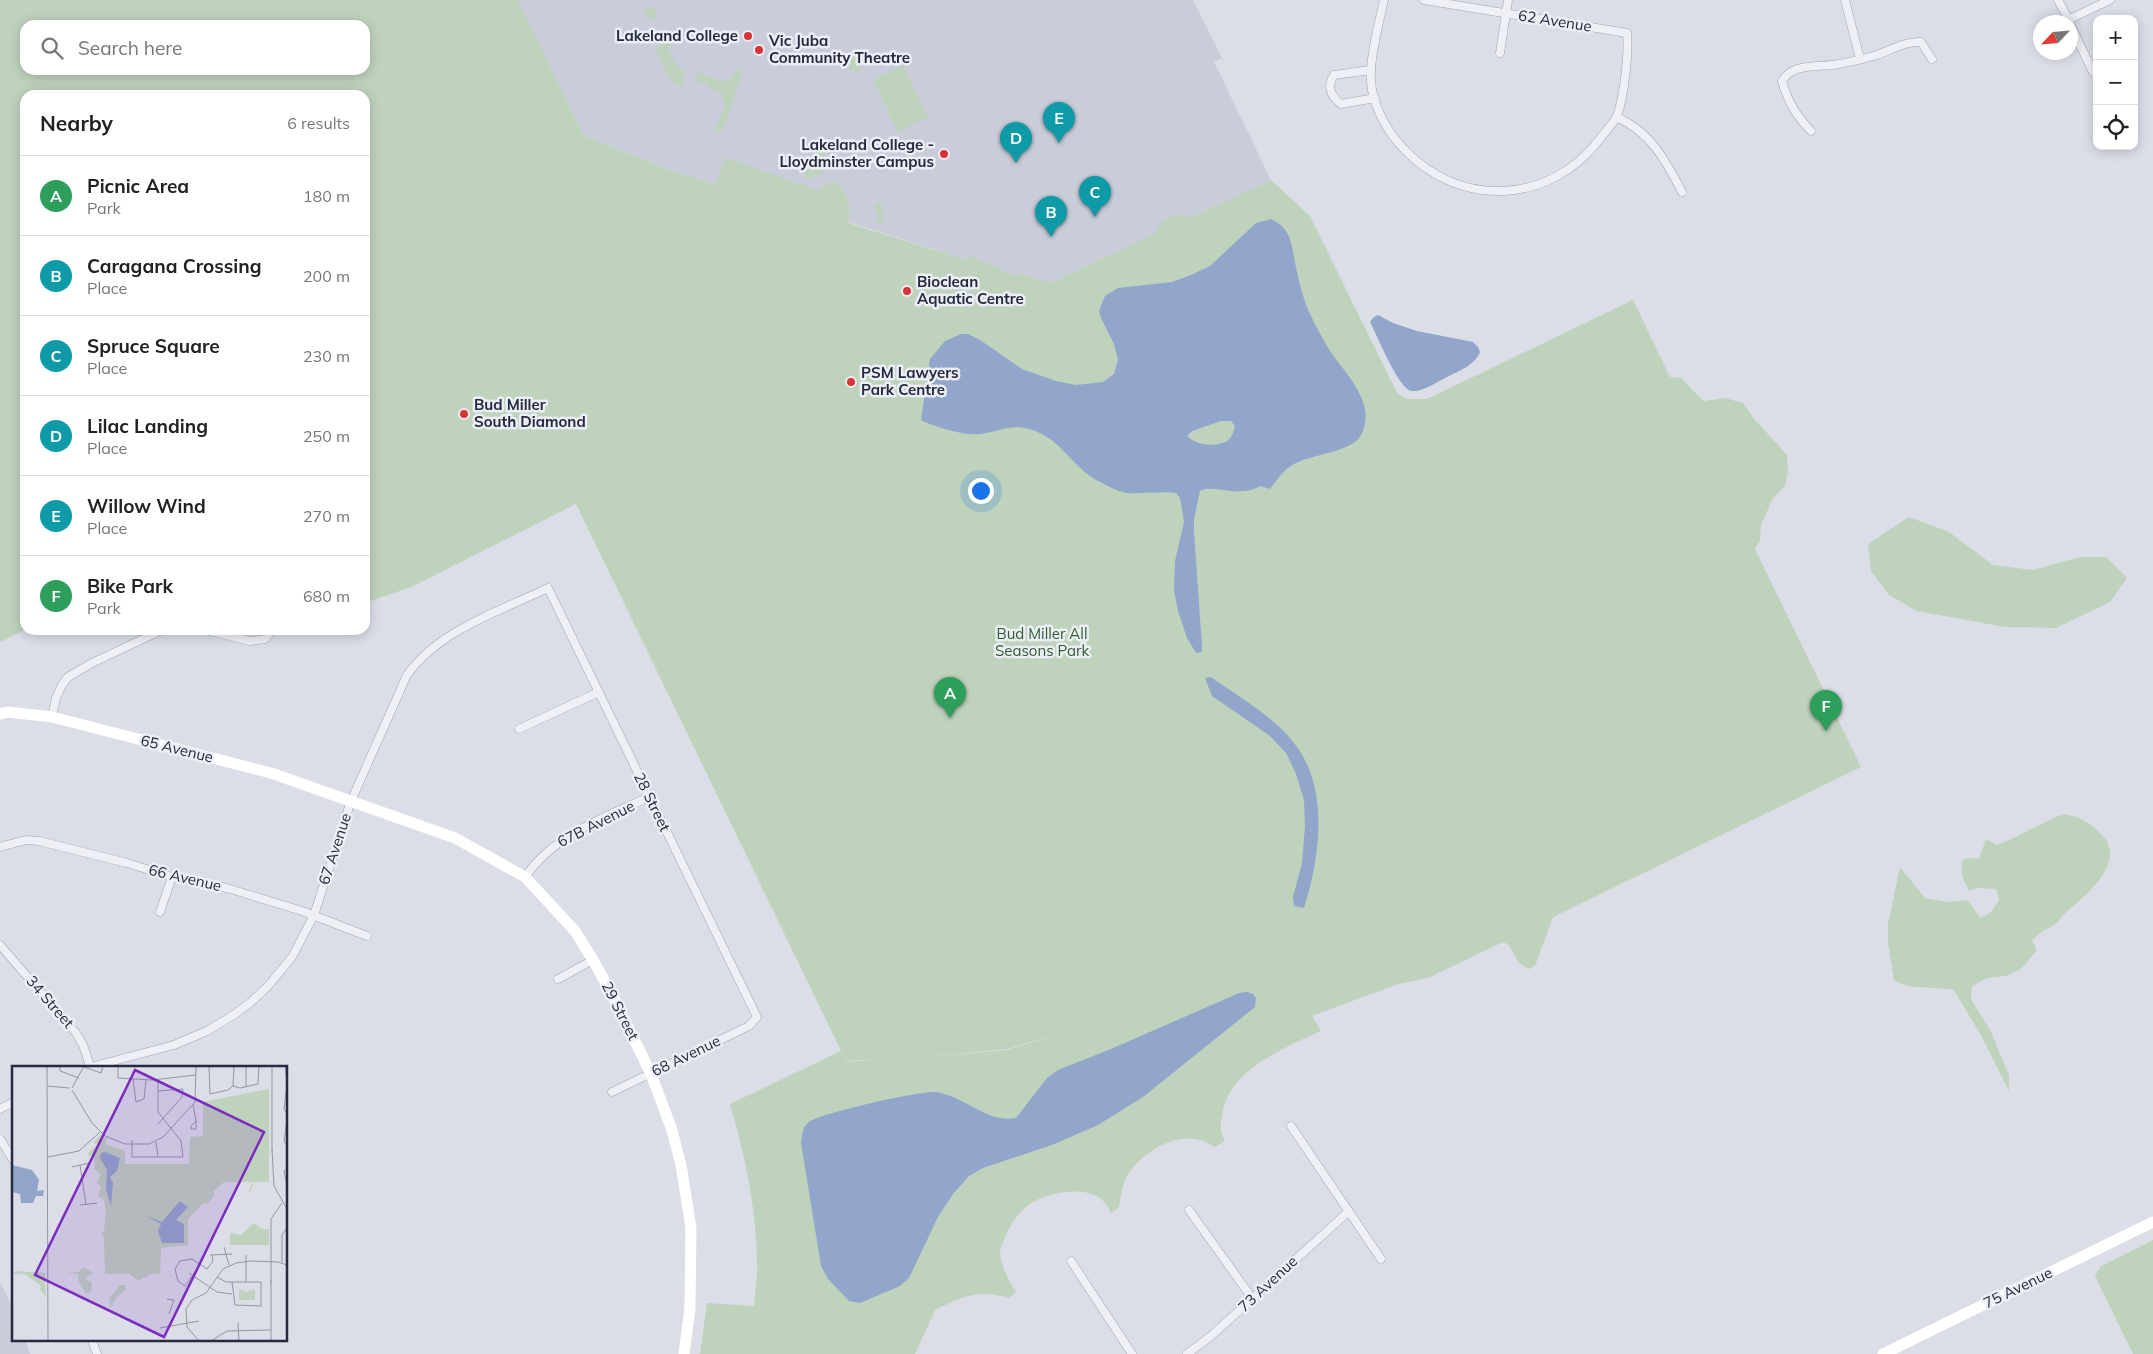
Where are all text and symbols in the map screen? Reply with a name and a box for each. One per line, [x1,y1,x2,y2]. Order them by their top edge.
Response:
street label: 62 Avenue [1517,5,1593,36]
north arrow [2033,15,2078,60]
map controls [2093,15,2138,150]
button: + [2093,15,2138,60]
search box [20,20,370,75]
place label: Lakeland College [616,26,738,45]
marker: Lakeland College [742,30,754,42]
place label: Vic Juba Community Theatre [768,31,910,67]
icon: search [38,34,66,62]
text: Search here [78,36,182,60]
marker: Vic Juba Community Theatre [753,44,765,56]
button: − [2093,60,2138,105]
pin: E [1043,102,1075,143]
button: locate [2093,105,2138,150]
text: Nearby [40,110,113,136]
text: 6 results [287,113,350,133]
pin: D [1000,122,1032,163]
place label: Lakeland College - Lloydminster Campus [779,135,934,171]
marker: Lakeland College - Lloydminster Campus [938,148,950,160]
text: Picnic Area [87,174,189,198]
pin: C [1079,176,1111,217]
text: A [50,186,62,206]
text: 180 m [303,186,350,206]
pin: B [1035,196,1067,237]
text: Park [87,198,121,218]
text: Caragana Crossing [87,254,262,278]
text: B [50,266,62,286]
text: 200 m [303,266,350,286]
place label: Bioclean Aquatic Centre [917,272,1024,308]
text: Place [87,278,127,298]
marker: Bioclean Aquatic Centre [901,285,913,297]
text: Spruce Square [87,334,220,358]
text: C [51,346,61,366]
text: 230 m [303,346,350,366]
text: Place [87,358,127,378]
place label: PSM Lawyers Park Centre [861,363,959,399]
marker: PSM Lawyers Park Centre [845,376,857,388]
place label: Bud Miller South Diamond [474,395,586,431]
marker: Bud Miller South Diamond [458,408,470,420]
text: Lilac Landing [87,414,208,438]
text: D [50,426,62,446]
text: 250 m [303,426,350,446]
text: Place [87,438,127,458]
your location [968,478,994,504]
text: Willow Wind [87,494,206,518]
text: E [51,506,61,526]
text: 270 m [303,506,350,526]
text: Place [87,518,127,538]
text: Bike Park [87,574,173,598]
text: F [51,586,61,606]
text: 680 m [303,586,350,606]
text: Park [87,598,121,618]
park label: Bud Miller All Seasons Park [995,624,1089,660]
pin: A [934,677,966,718]
pin: F [1810,690,1842,731]
street label: 65 Avenue [139,730,215,767]
street label: 28 Street [630,769,675,834]
street label: 67B Avenue [554,796,638,851]
street label: 67 Avenue [314,811,355,887]
street label: 66 Avenue [147,860,223,895]
street label: 34 Street [22,972,78,1032]
street label: 29 Street [598,978,643,1043]
street label: 68 Avenue [648,1031,723,1080]
inset map [12,1066,288,1342]
street label: 73 Avenue [1234,1251,1301,1316]
street label: 75 Avenue [1980,1263,2055,1312]

